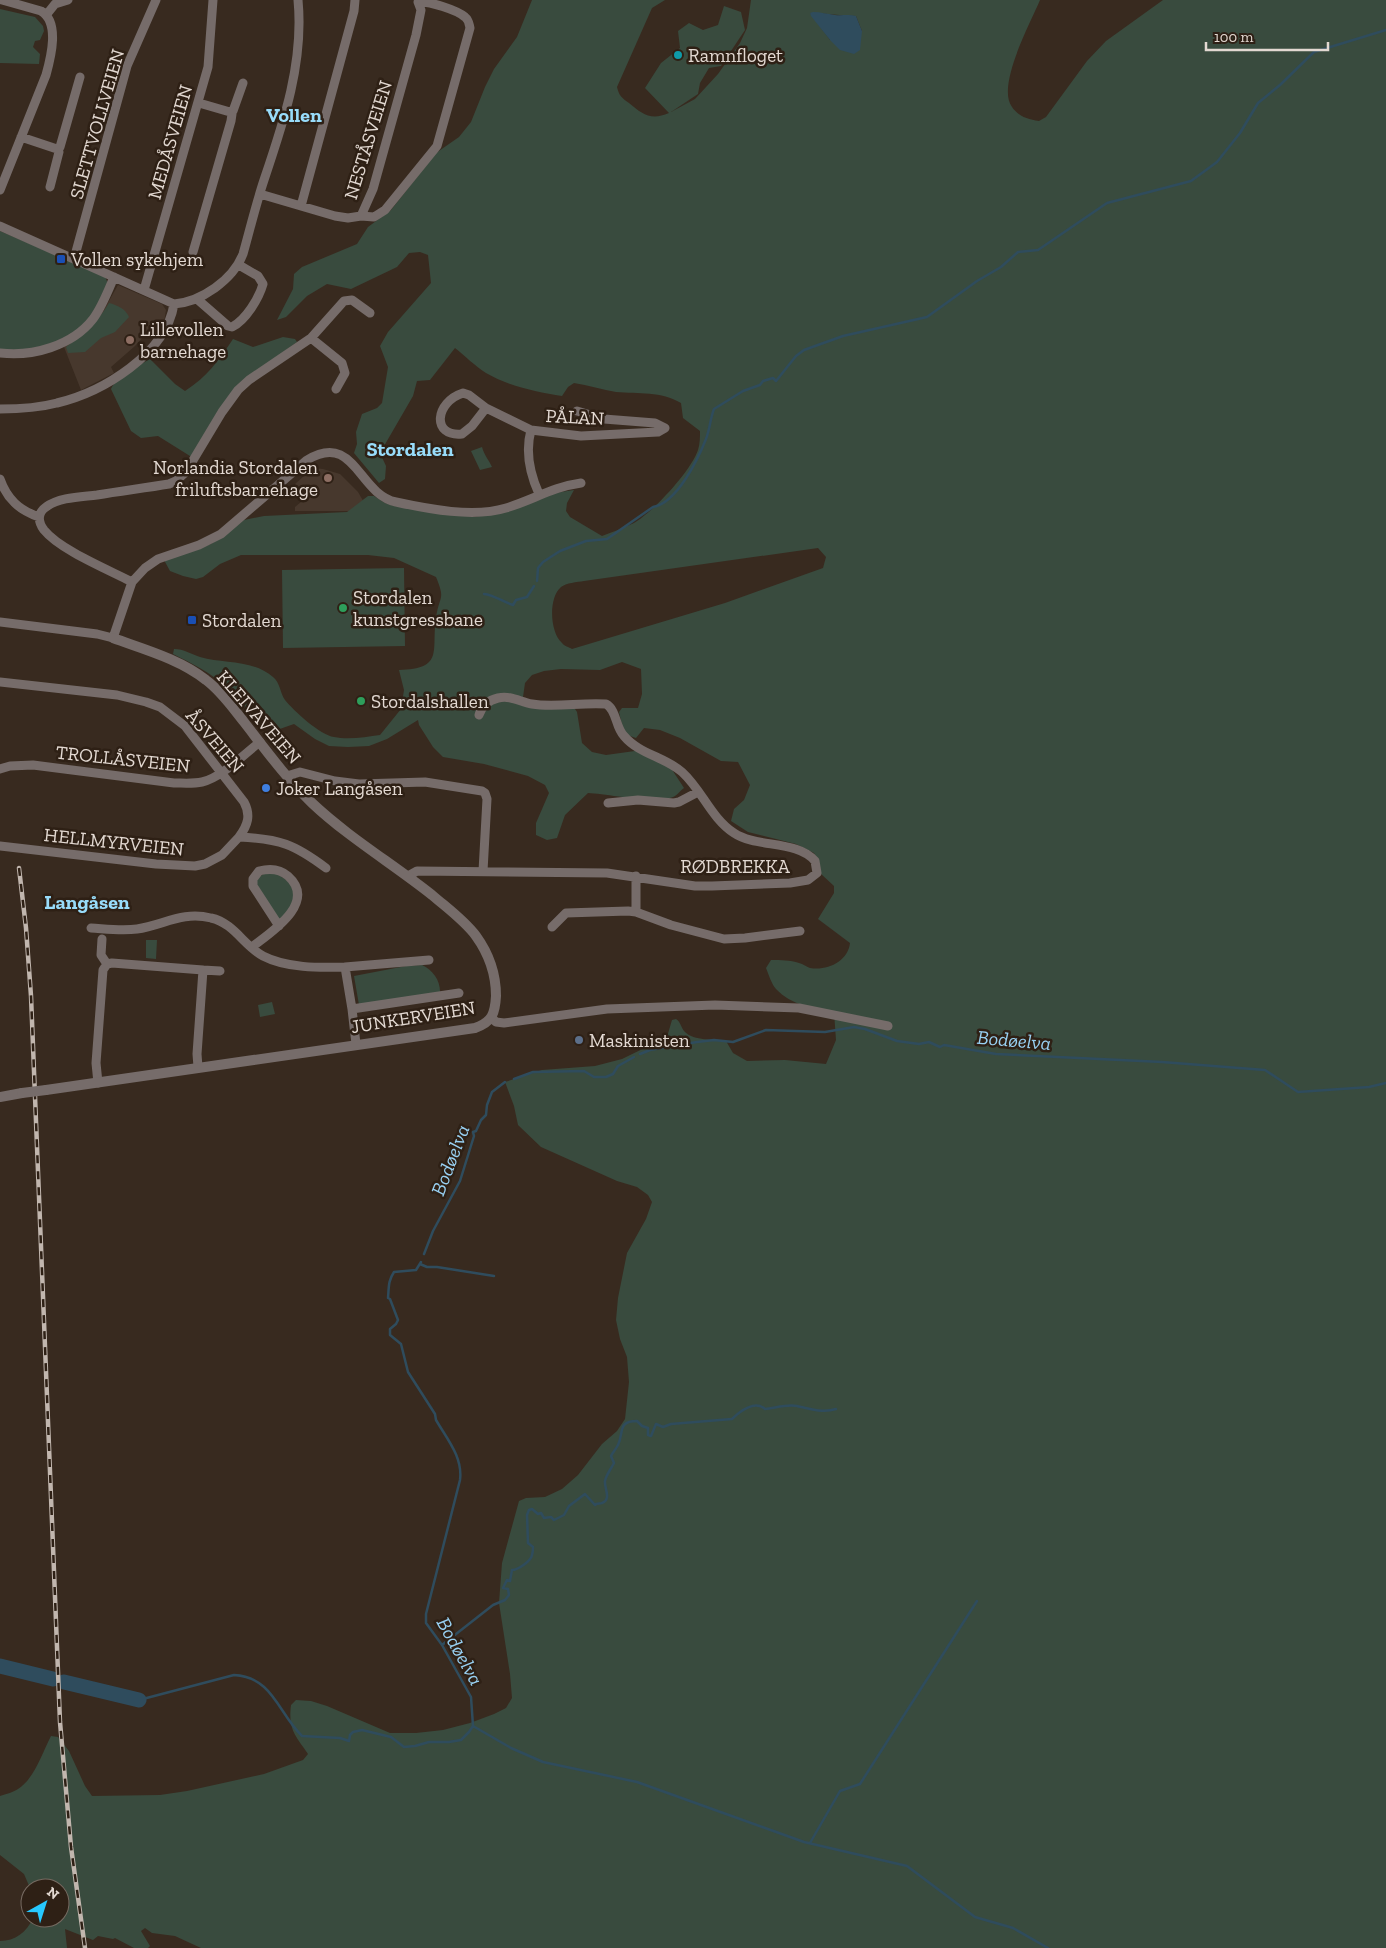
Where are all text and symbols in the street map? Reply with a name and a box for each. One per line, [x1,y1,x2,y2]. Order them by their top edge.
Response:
scale bar [1206,20,1328,52]
text: 100 m [1214,28,1253,46]
place label: Ramnfloget [688,44,783,67]
street label: SLETTVOLLVEIEN [65,46,129,202]
marker: Ramnfloget [672,49,684,61]
street label: NESTÅSVEIEN [339,78,397,202]
street label: MEDÅSVEIEN [143,82,197,202]
district label: Vollen [266,103,322,127]
place label: Vollen sykehjem [70,248,204,271]
marker: Vollen sykehjem [55,253,67,265]
place label: Lillevollen barnehage [139,318,226,363]
marker: Lillevollen barnehage [124,334,136,346]
street label: PÅLAN [545,404,605,430]
district label: Stordalen [366,437,454,461]
place label: Norlandia Stordalen friluftsbarnehage [153,456,318,501]
marker: Norlandia Stordalen friluftsbarnehage [322,472,334,484]
place label: Stordalen kunstgressbane [353,586,483,631]
marker: Stordalen kunstgressbane [337,602,349,614]
place label: Stordalen [202,609,281,632]
marker: Stordalen [186,614,198,626]
street label: KLEIVAVEIEN [212,665,306,769]
place label: Stordalshallen [371,690,489,713]
marker: Stordalshallen [355,695,367,707]
street label: ÅSVEIEN [181,704,249,778]
street label: TROLLÅSVEIEN [55,741,191,777]
place label: Joker Langåsen [276,777,403,800]
marker: Joker Langåsen [260,782,272,794]
street label: HELLMYRVEIEN [43,823,185,861]
street label: RØDBREKKA [680,855,790,878]
district label: Langåsen [44,890,130,914]
street label: JUNKERVEIEN [349,996,477,1038]
water label: Bodøelva [976,1025,1052,1055]
place label: Maskinisten [589,1029,690,1052]
marker: Maskinisten [573,1034,585,1046]
water label: Bodøelva [426,1121,474,1199]
water label: Bodøelva [432,1613,488,1689]
north arrow [20,1878,70,1928]
text: N [43,1883,63,1903]

